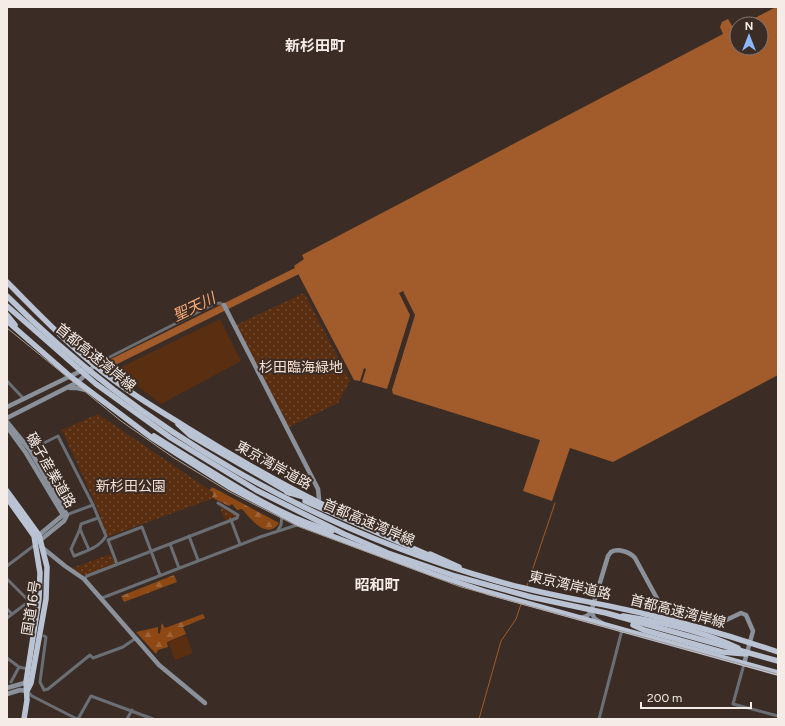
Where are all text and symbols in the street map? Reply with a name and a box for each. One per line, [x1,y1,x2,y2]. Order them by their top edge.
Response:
north arrow [729,16,769,56]
text: N [745,20,753,33]
district label: 新杉田町 [285,37,345,55]
water label: 聖天川 [170,288,220,325]
street label: 首都高速湾岸線 [52,320,139,395]
park label: 杉田臨海緑地 [259,359,343,376]
street label: 磯子産業道路 [22,430,79,511]
street label: 東京湾岸道路 [233,438,315,493]
park label: 新杉田公園 [96,478,166,495]
street label: 首都高速湾岸線 [320,495,417,549]
street label: 東京湾岸道路 [527,568,613,603]
district label: 昭和町 [354,576,400,594]
street label: 国道16号 [19,579,44,637]
street label: 首都高速湾岸線 [628,591,727,632]
scale bar [641,684,751,710]
text: 200 m [647,691,682,705]

